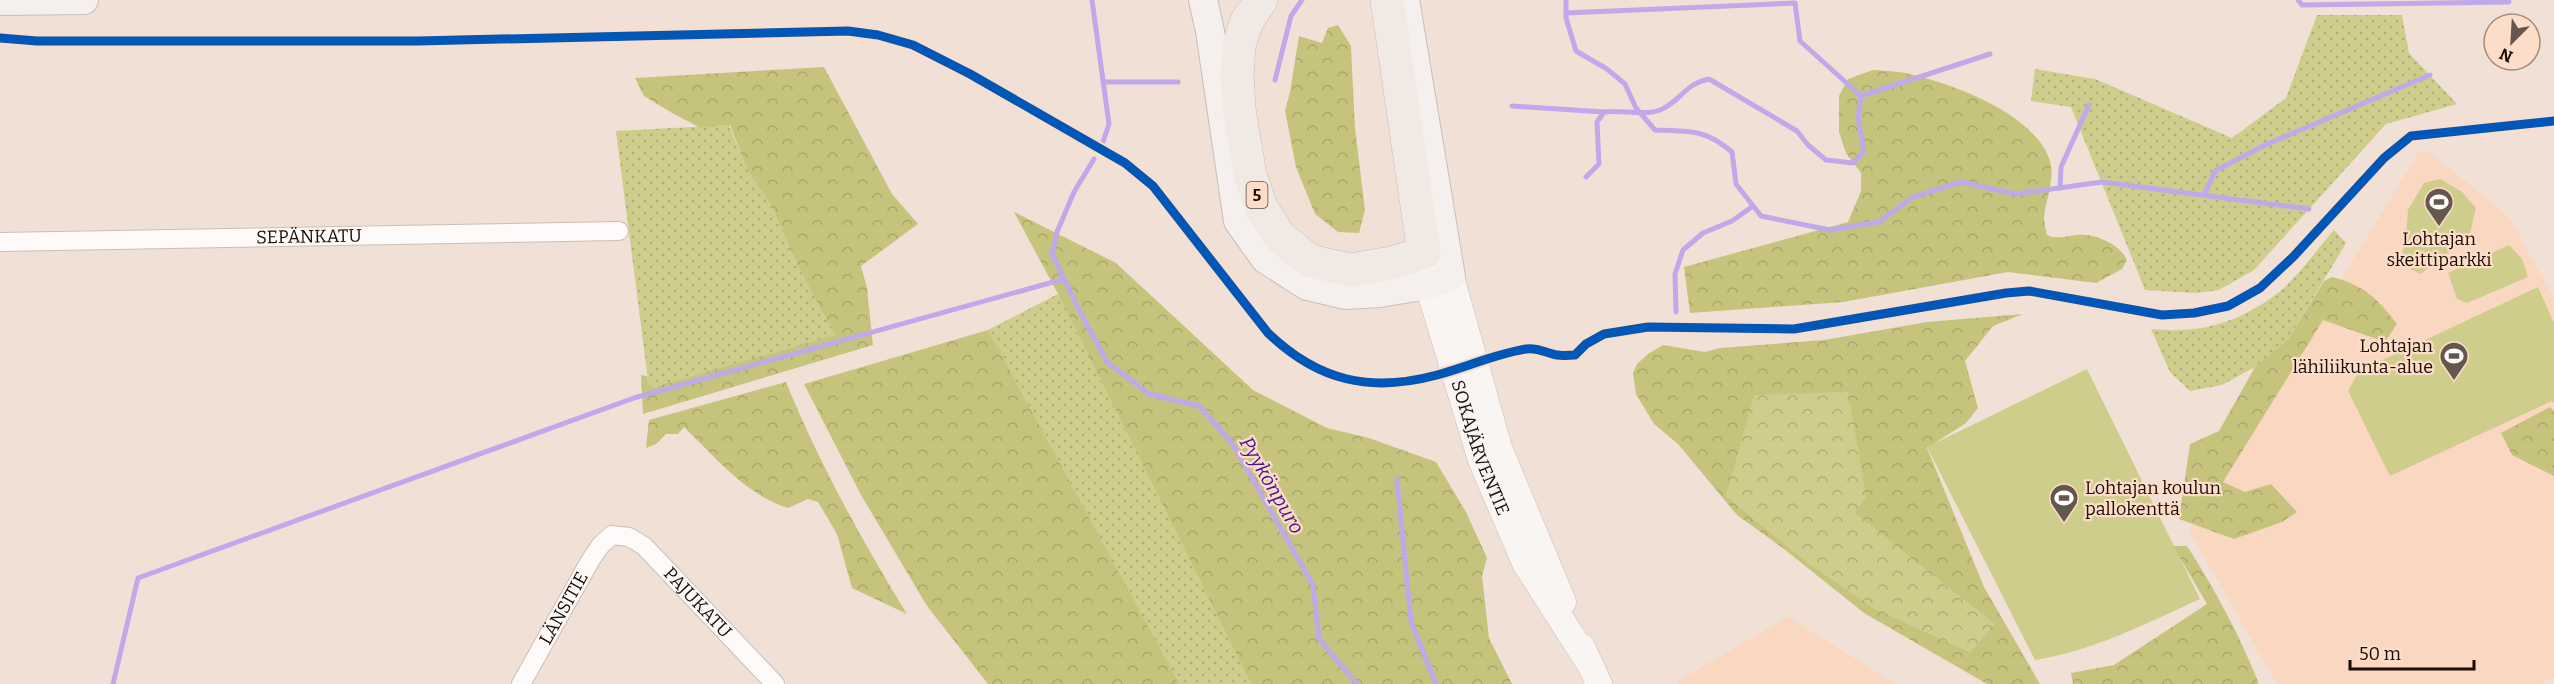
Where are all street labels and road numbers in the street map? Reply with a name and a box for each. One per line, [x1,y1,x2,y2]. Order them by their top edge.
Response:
road number: 5 [1246,182,1268,208]
street label: SEPÄNKATU [256,225,362,248]
street label: SOKAJÄRVENTIE [1446,377,1514,519]
street label: PAJUKATU [659,563,736,643]
street label: LÄNSITIE [534,568,593,648]

